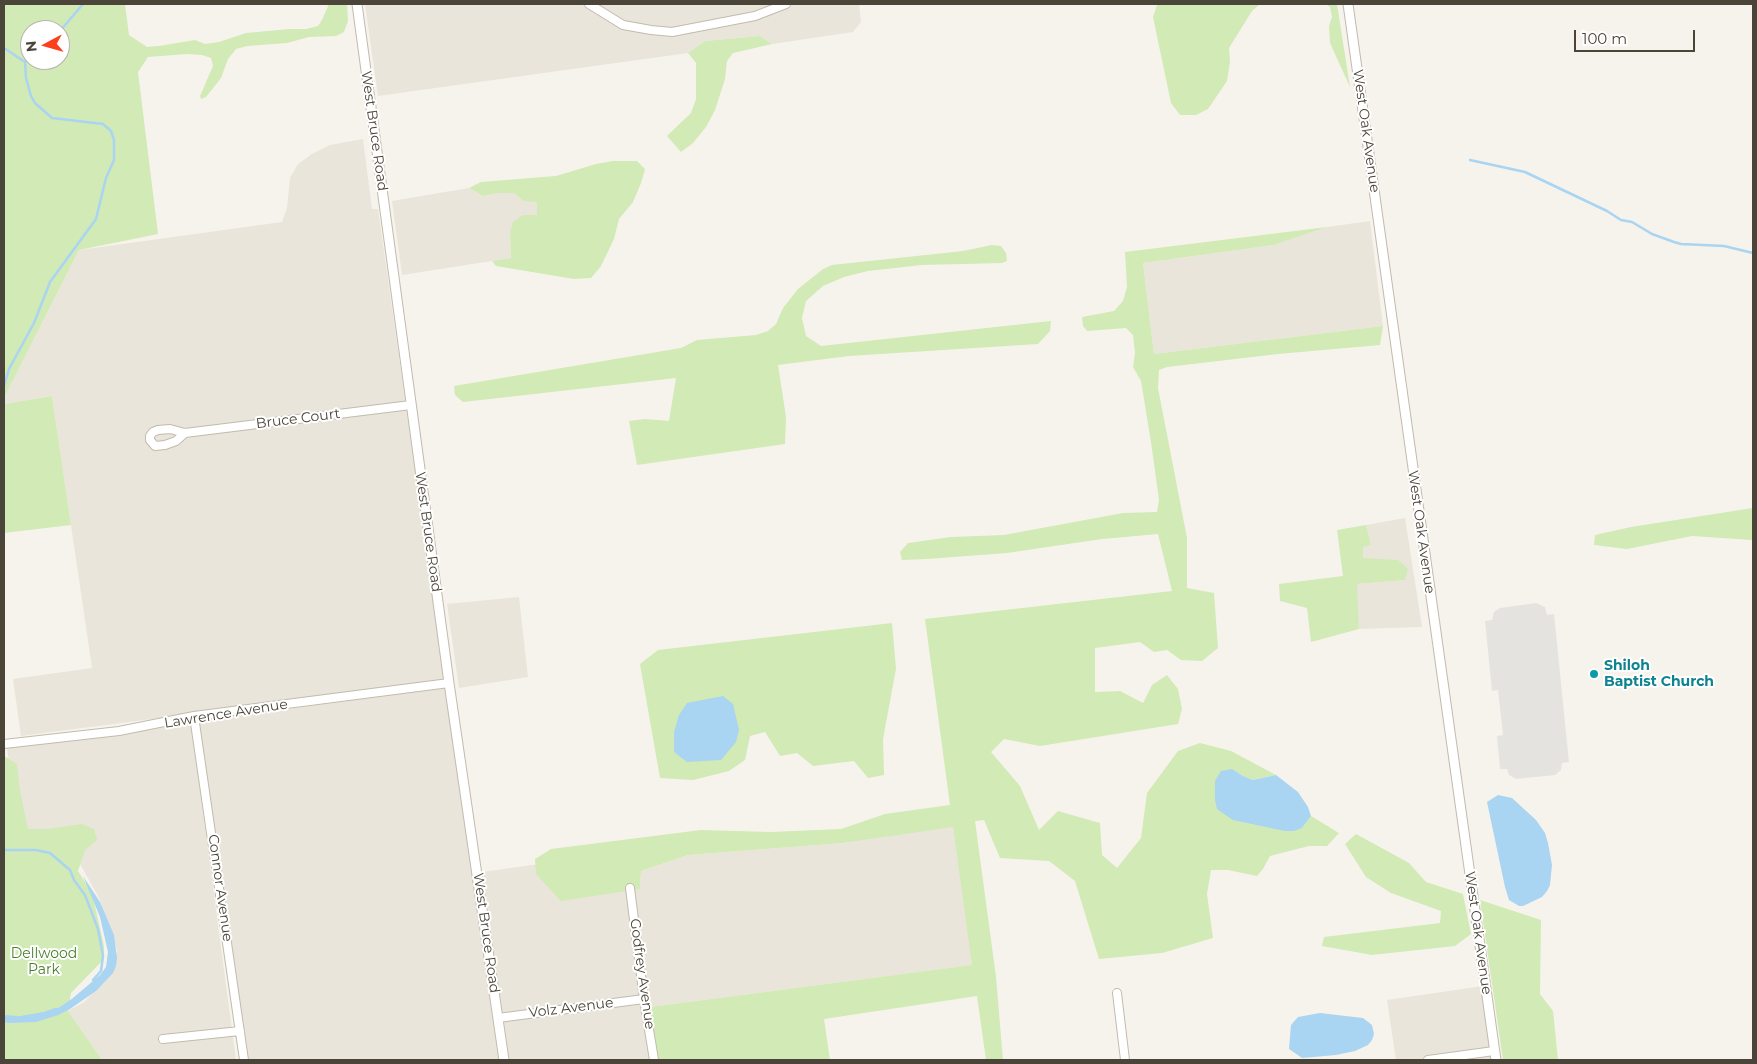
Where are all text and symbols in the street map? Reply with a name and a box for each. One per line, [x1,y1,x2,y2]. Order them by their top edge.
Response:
north arrow [20,20,70,70]
scale bar [1577,20,1698,52]
text: 100 m [1582,29,1627,48]
text: N [22,40,41,53]
street label: West Oak Avenue [1349,68,1383,194]
street label: West Bruce Road [357,70,391,192]
street label: Bruce Court [255,405,341,433]
street label: West Oak Avenue [1404,469,1438,595]
street label: West Bruce Road [411,471,445,593]
place label: Shiloh Baptist Church [1604,658,1714,690]
marker: Shiloh Baptist Church [1588,668,1600,680]
street label: Lawrence Avenue [163,696,289,732]
street label: Connor Avenue [204,833,236,943]
street label: West Oak Avenue [1461,870,1495,996]
street label: West Bruce Road [469,872,503,994]
street label: Godfrey Avenue [626,918,658,1030]
park label: Dellwood Park [11,946,77,979]
street label: Volz Avenue [528,994,614,1022]

